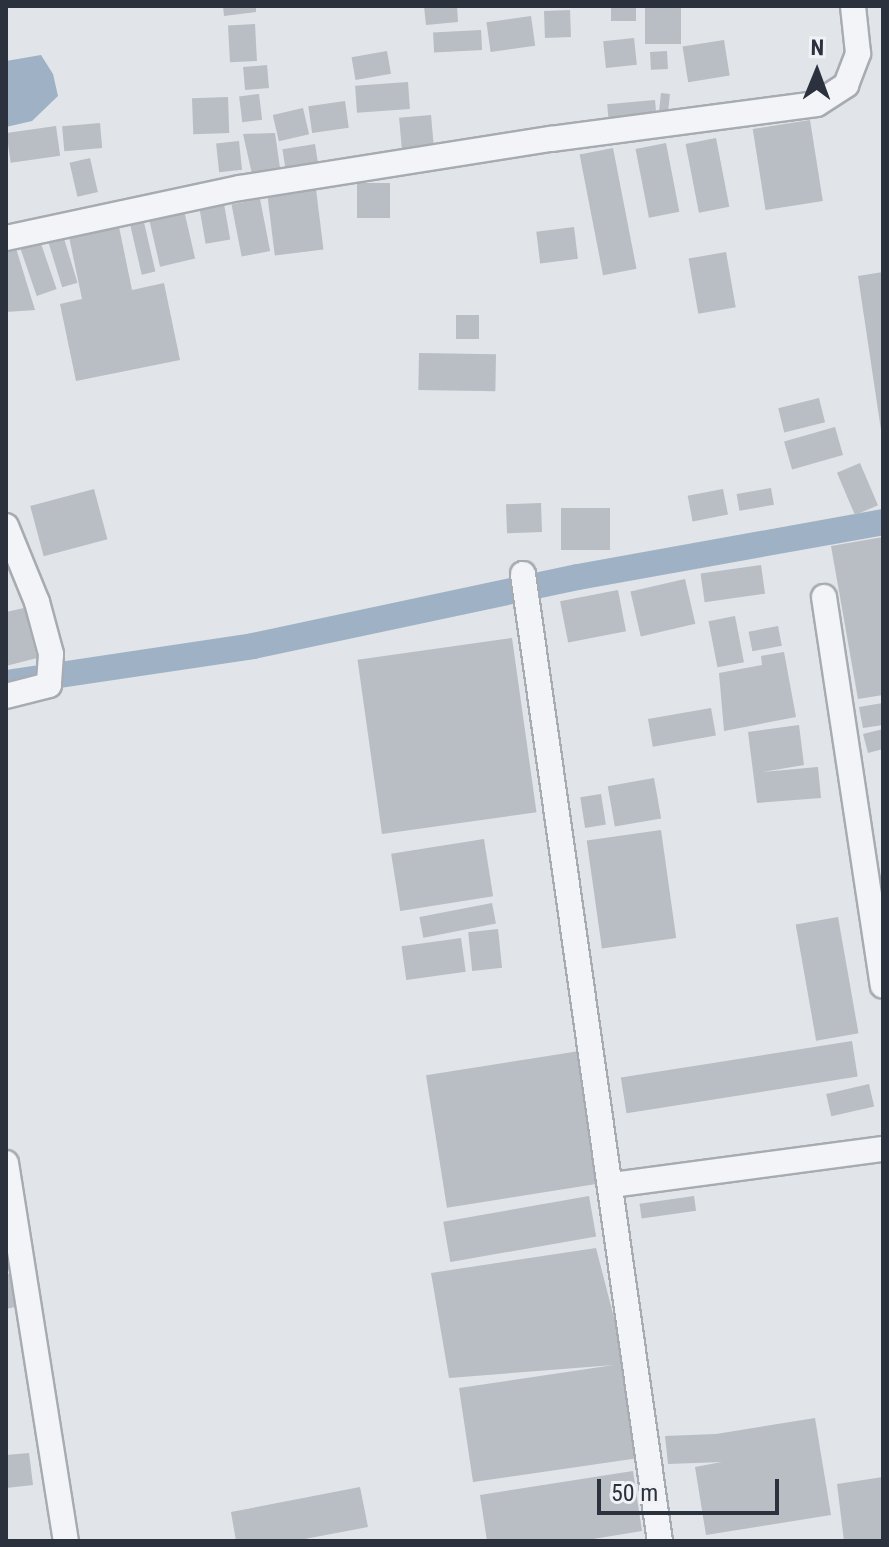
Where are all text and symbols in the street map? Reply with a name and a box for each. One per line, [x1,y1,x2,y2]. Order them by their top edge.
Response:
north arrow [777,32,857,112]
text: N [810,35,824,60]
scale bar [601,1463,783,1513]
text: 50 m [611,1479,658,1507]

